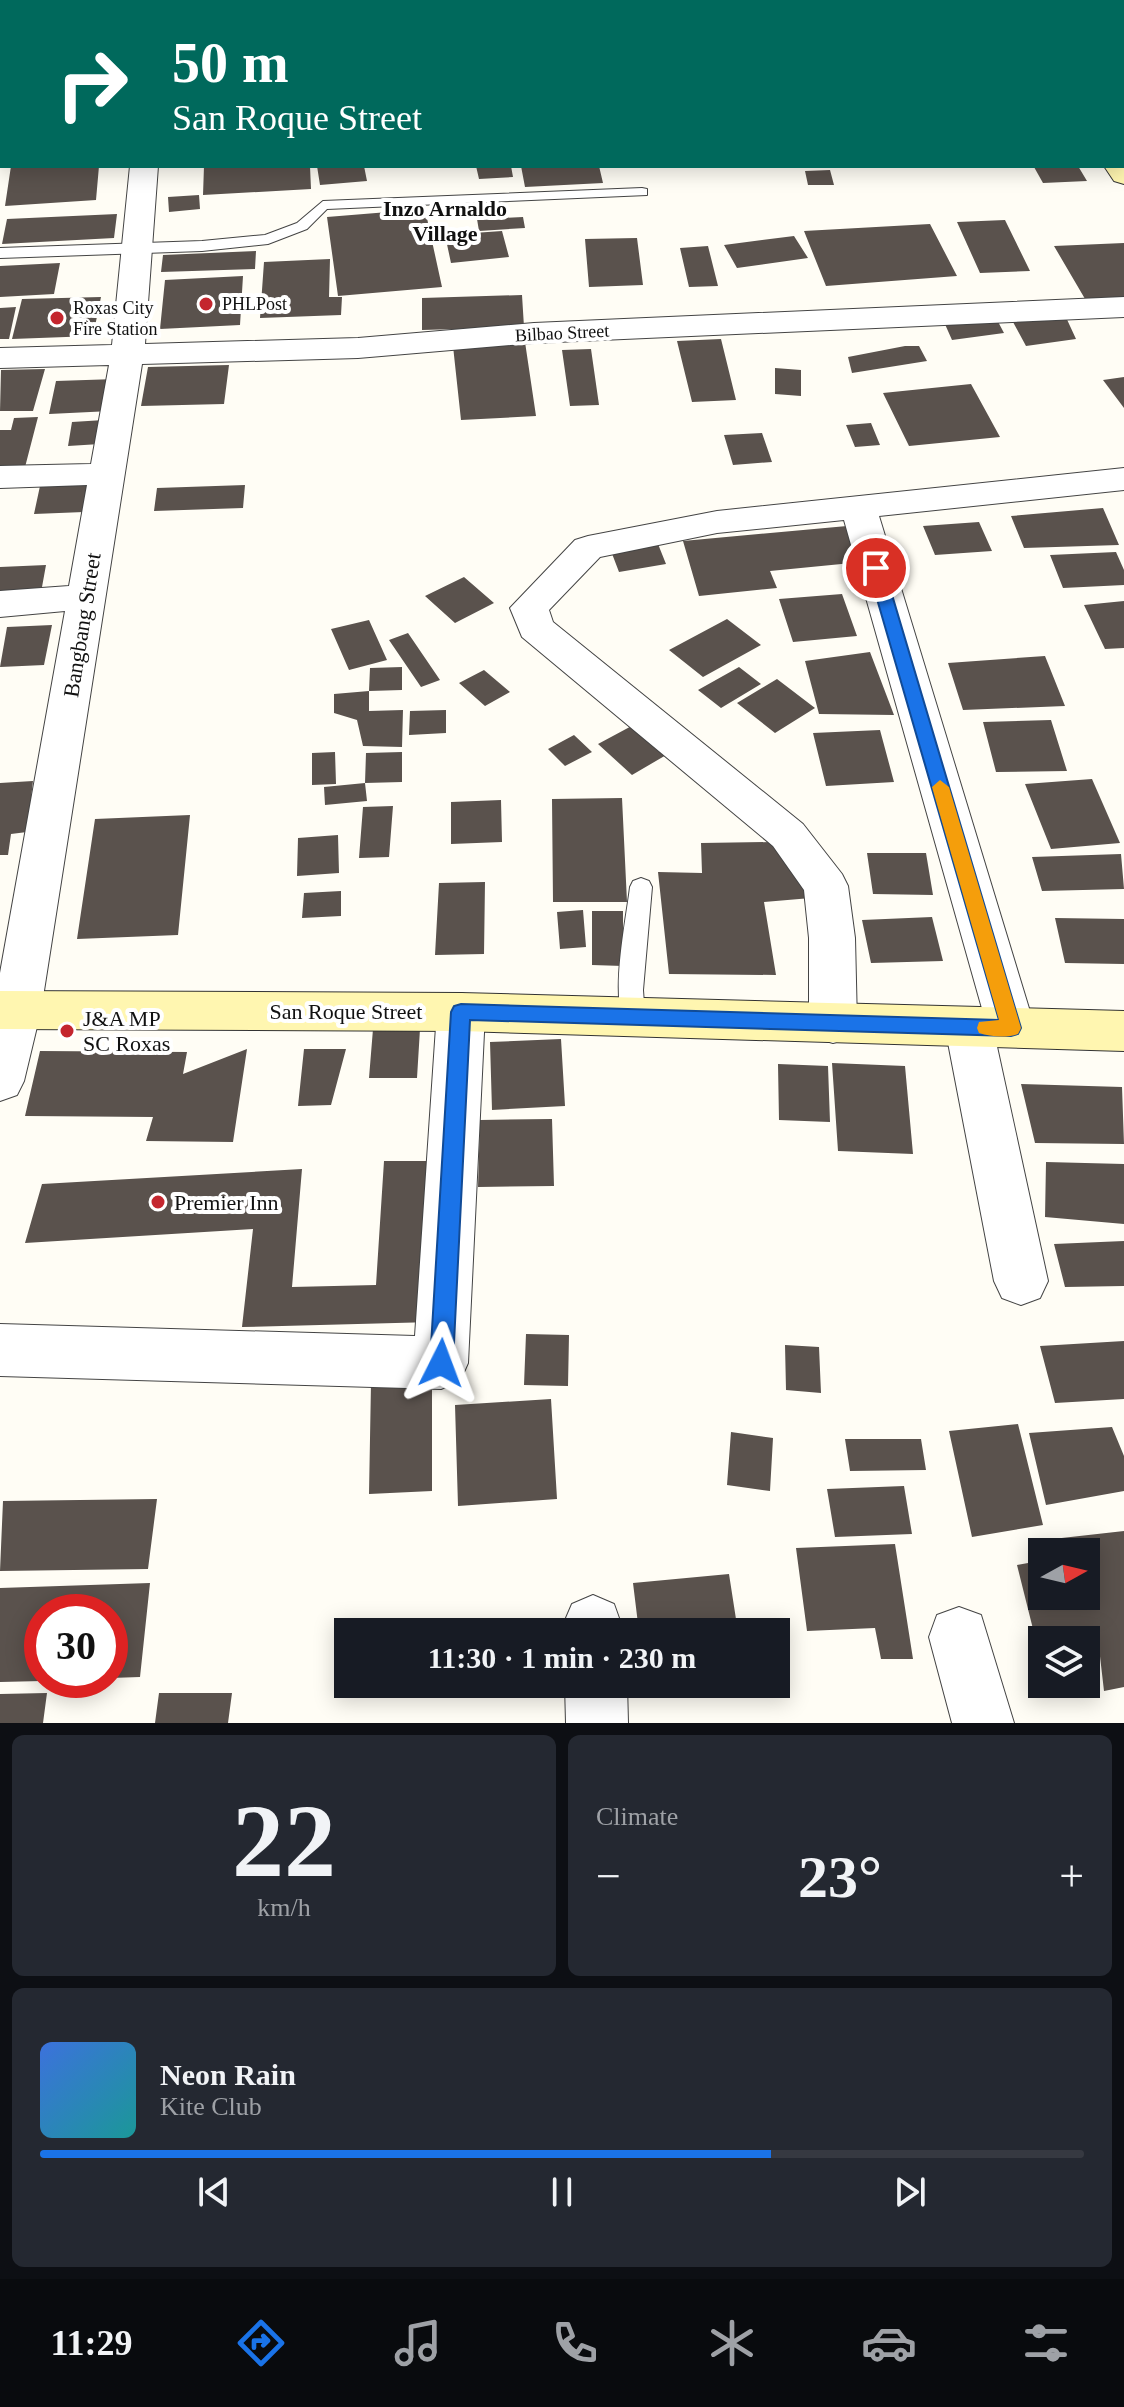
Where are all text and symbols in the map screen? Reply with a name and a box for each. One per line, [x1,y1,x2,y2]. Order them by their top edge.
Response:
icon: right [40,32,144,136]
text: 50 m [172,32,289,94]
text: San Roque Street [172,98,422,138]
district label: Inzo Arnaldo Village [383,196,507,246]
place label: PHLPost [222,294,287,314]
marker: PHLPost [197,295,215,313]
place label: Roxas City Fire Station [73,298,158,339]
marker: Roxas City Fire Station [48,309,66,327]
street label: Bilbao Street [514,321,610,345]
pin [842,534,910,602]
icon: arrive [854,546,898,590]
street label: Bangbang Street [58,551,106,699]
street label: San Roque Street [270,999,422,1024]
place label: J&A MP SC Roxas [83,1006,170,1056]
marker: J&A MP SC Roxas [58,1022,76,1040]
place label: Premier Inn [174,1190,278,1215]
marker: Premier Inn [149,1193,167,1211]
position arrow [399,1321,483,1405]
north arrow [1028,1538,1100,1610]
map controls [1028,1538,1100,1698]
speed limit sign: 30 [24,1594,128,1698]
button: layers [1028,1626,1100,1698]
text: 11:30 · 1 min · 230 m [428,1641,696,1674]
text: 22 [232,1783,336,1898]
text: Climate [596,1802,678,1831]
text: 23° [798,1844,882,1910]
text: − [596,1852,621,1901]
text: + [1059,1852,1084,1901]
text: km/h [257,1893,311,1922]
text: Neon Rain [160,2058,296,2091]
text: Kite Club [160,2092,262,2121]
icon: previous [192,2170,236,2214]
icon: pause [540,2170,584,2214]
icon: next [888,2170,932,2214]
icon: directions [233,2315,289,2371]
icon: music [390,2315,446,2371]
icon: phone [547,2315,603,2371]
icon: climate [704,2315,760,2371]
icon: car [861,2315,917,2371]
icon: filters [1018,2315,1074,2371]
text: 11:29 [50,2323,132,2363]

